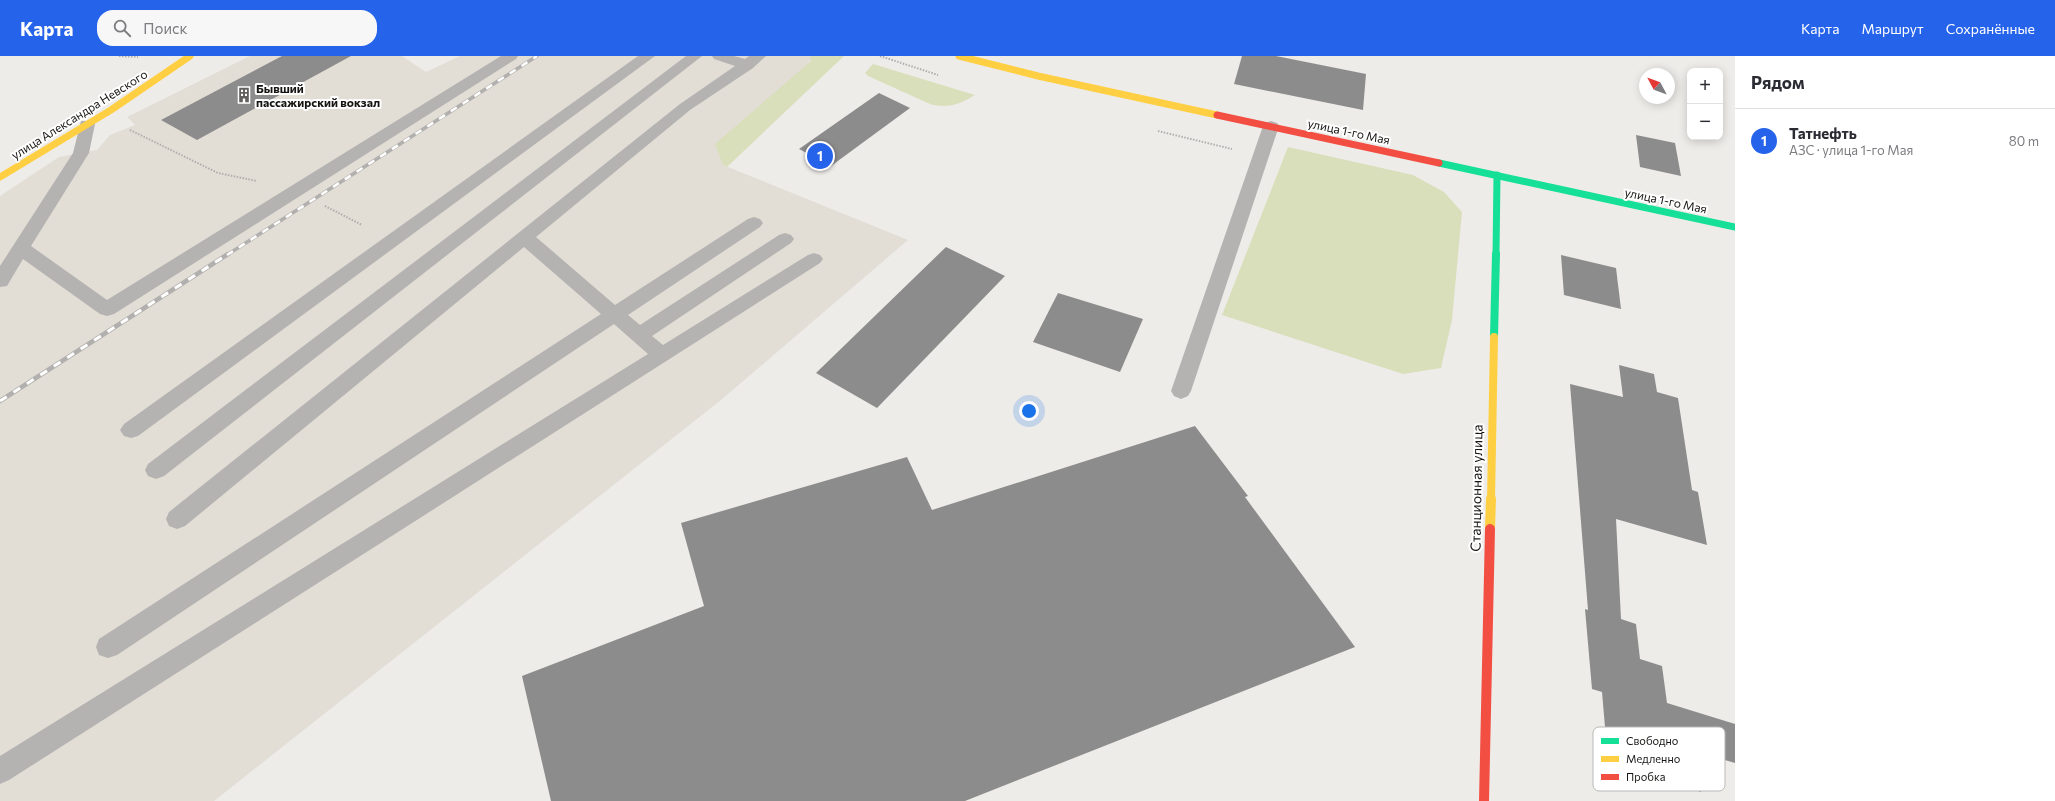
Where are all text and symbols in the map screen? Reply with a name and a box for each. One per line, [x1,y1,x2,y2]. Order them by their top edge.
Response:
search box [97,10,377,46]
text: Карта [20,17,73,40]
icon: search [111,17,133,39]
text: Поиск [143,19,188,37]
text: Карта [1801,20,1839,37]
text: Маршрут [1861,20,1924,37]
text: Сохранённые [1946,20,2035,37]
street label: улица Александра Невского [8,66,150,162]
north arrow [1639,68,1675,104]
map controls [1687,68,1723,140]
button: + [1687,68,1723,104]
text: Рядом [1751,72,1805,93]
place label: Бывший пассажирский вокзал [256,81,380,109]
building icon: Бывший пассажирский вокзал [235,86,253,104]
button: − [1687,104,1723,140]
street label: улица 1-го Мая [1307,115,1391,147]
text: Татнефть [1789,124,1857,142]
text: 1 [1761,133,1767,149]
text: 80 m [2009,133,2039,149]
pin: 1 [807,141,833,171]
text: АЗС · улица 1-го Мая [1789,142,1913,158]
street label: улица 1-го Мая [1624,184,1708,216]
your location [1019,401,1039,421]
street label: Станционная улица [1466,424,1486,552]
legend [1593,727,1725,791]
text: Свободно [1626,734,1679,747]
text: Медленно [1626,752,1681,765]
text: Пробка [1626,770,1665,783]

